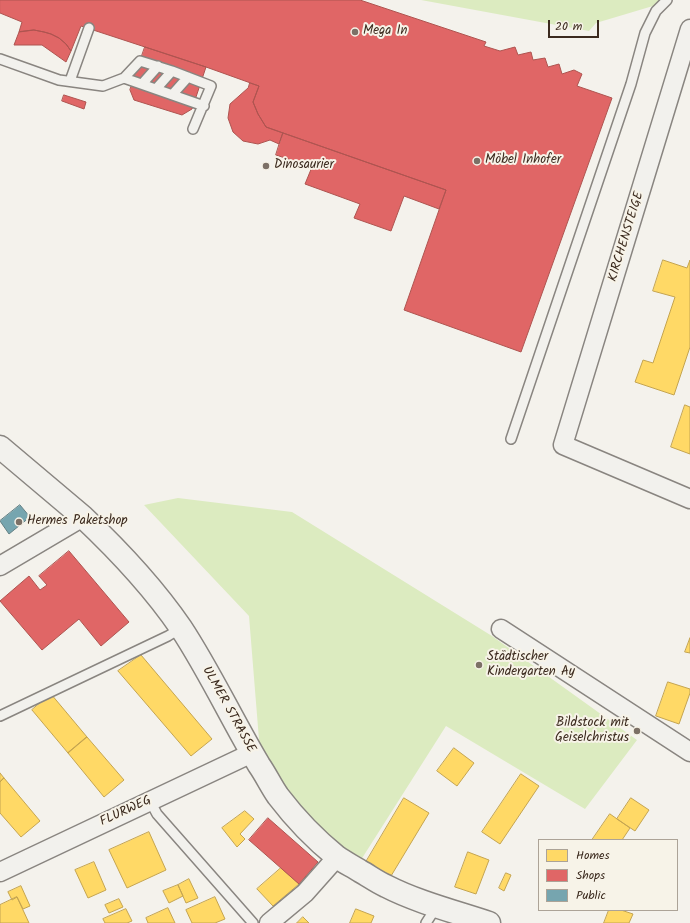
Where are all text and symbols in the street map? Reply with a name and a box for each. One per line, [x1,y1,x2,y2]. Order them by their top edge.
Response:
scale bar [550,12,601,38]
text: 20 m [555,17,582,36]
place label: Mega In [363,24,408,40]
marker: Mega In [350,27,360,37]
place label: Möbel Inhofer [485,153,561,169]
marker: Möbel Inhofer [472,156,482,166]
place label: Dinosaurier [274,158,334,174]
marker: Dinosaurier [261,161,271,171]
street label: KIRCHENSTEIGE [606,190,648,284]
place label: Hermes Paketshop [27,514,128,530]
marker: Hermes Paketshop [14,517,24,527]
place label: Städtischer Kindergarten Ay [487,650,575,681]
marker: Städtischer Kindergarten Ay [474,660,484,670]
street label: ULMER STRASSE [198,664,258,756]
place label: Bildstock mit Geiselchristus [555,716,629,747]
marker: Bildstock mit Geiselchristus [632,726,642,736]
street label: FLURWEG [98,793,154,831]
legend [538,839,678,911]
text: Homes [576,846,610,865]
text: Shops [576,866,605,885]
text: Public [576,886,606,905]

